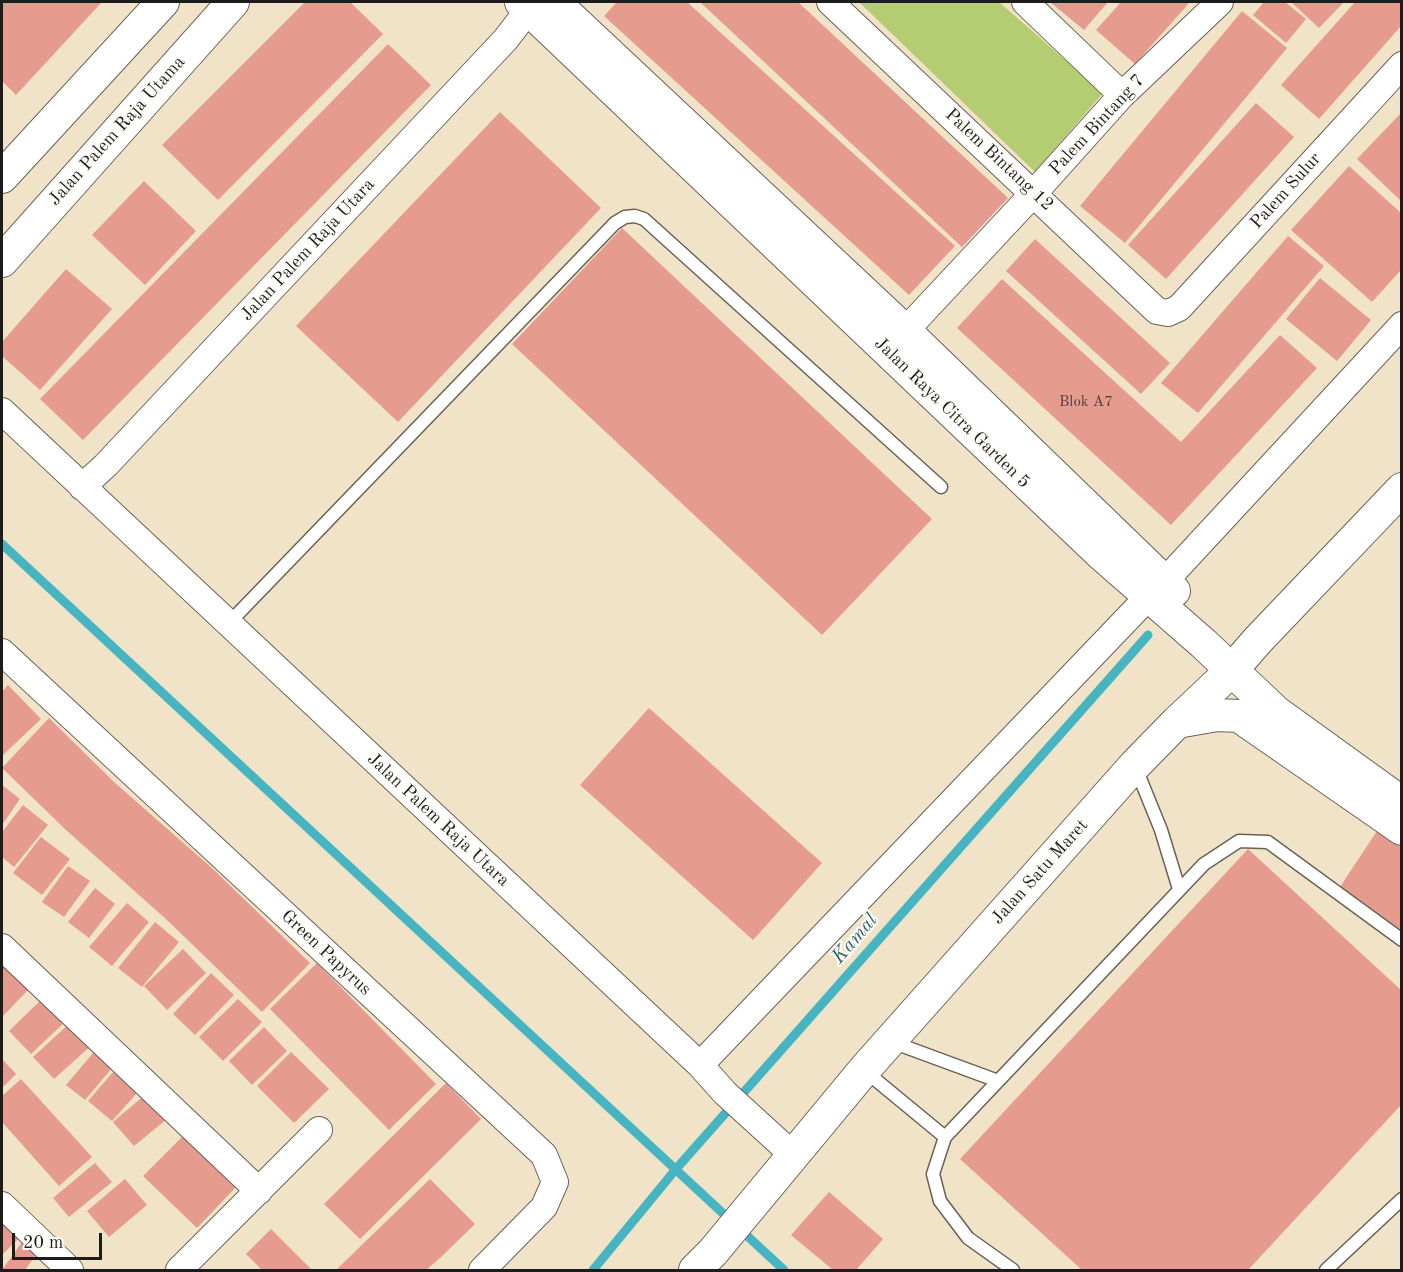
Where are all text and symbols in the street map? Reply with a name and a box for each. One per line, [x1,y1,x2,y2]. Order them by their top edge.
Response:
street label: Jalan Palem Raja Utama [44,52,190,210]
street label: Palem Bintang 7 [1045,70,1149,180]
street label: Palem Bintang 12 [940,104,1058,216]
street label: Palem Sulur [1246,148,1326,234]
street label: Jalan Palem Raja Utara [236,174,380,326]
street label: Jalan Raya Citra Garden 5 [870,333,1034,493]
house number: Blok A7 [1059,393,1113,411]
street label: Jalan Palem Raja Utara [362,748,514,892]
street label: Jalan Satu Maret [987,815,1093,929]
street label: Green Papyrus [276,906,376,1000]
water label: Kamal [827,909,883,969]
scale bar [15,1221,105,1259]
text: 20 m [23,1234,63,1252]

